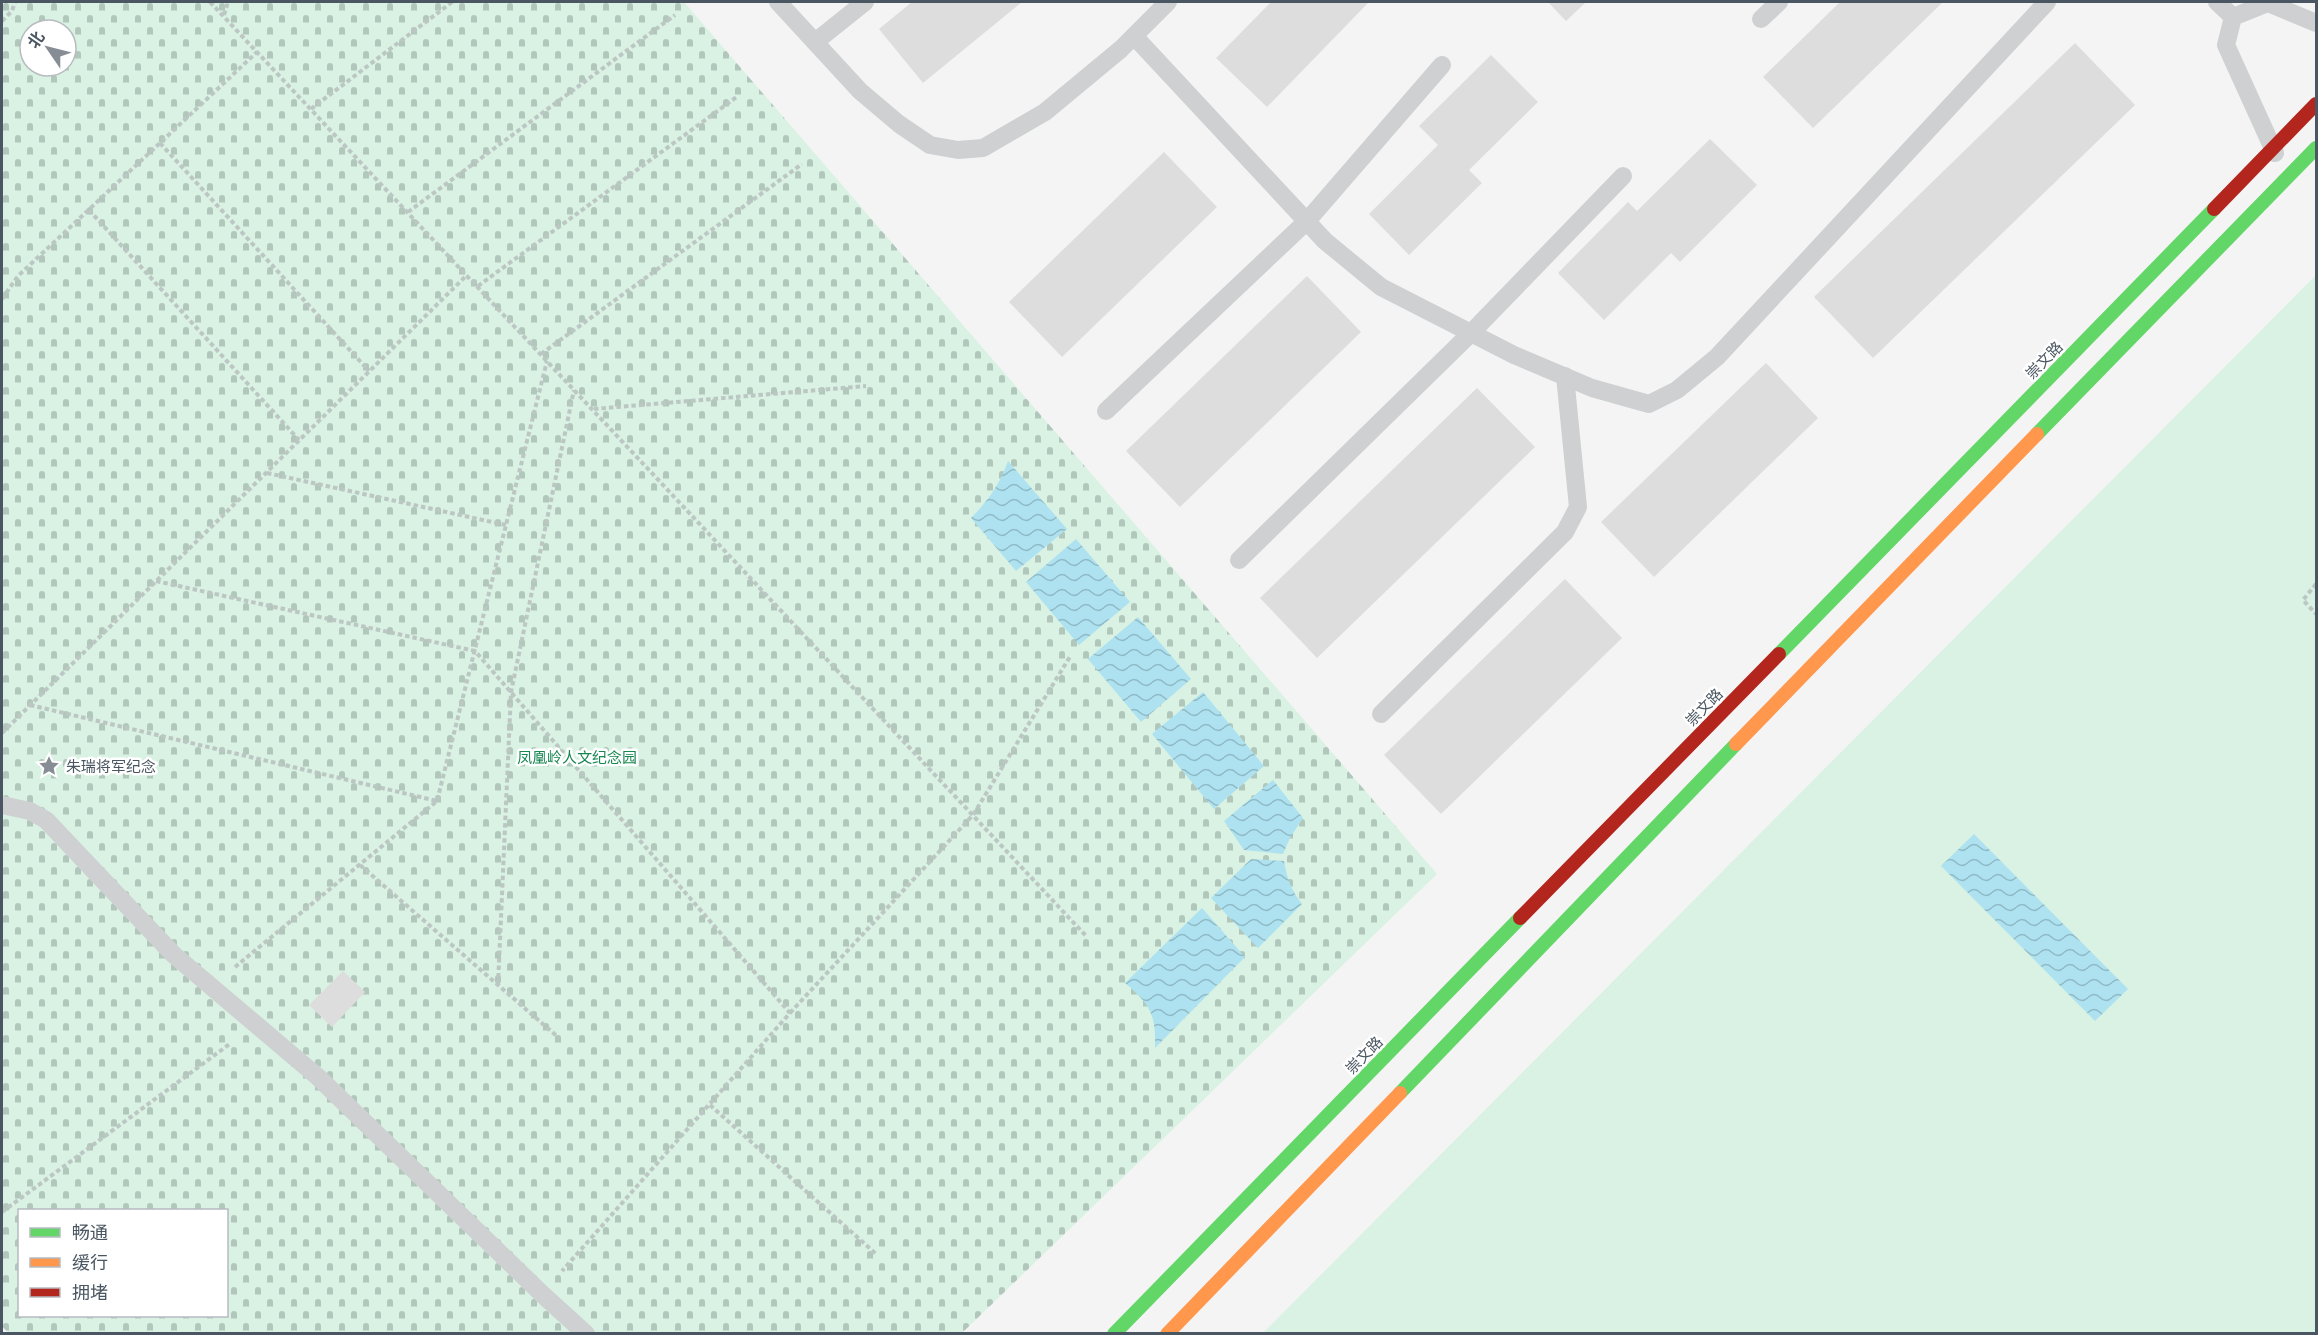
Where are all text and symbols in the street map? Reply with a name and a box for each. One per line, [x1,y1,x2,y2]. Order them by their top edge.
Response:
north arrow [18,18,78,78]
text: 北 [22,27,49,52]
street label: 崇文路 [2021,337,2067,383]
street label: 崇文路 [1681,684,1727,730]
park label: 凤凰岭人文纪念园 [517,747,637,768]
place icon: 朱瑞将军纪念 [37,754,61,778]
place label: 朱瑞将军纪念 [66,756,156,777]
street label: 崇文路 [1341,1032,1387,1078]
legend [18,1209,228,1317]
text: 畅通 [72,1220,108,1244]
text: 缓行 [72,1250,108,1274]
text: 拥堵 [72,1280,108,1304]

